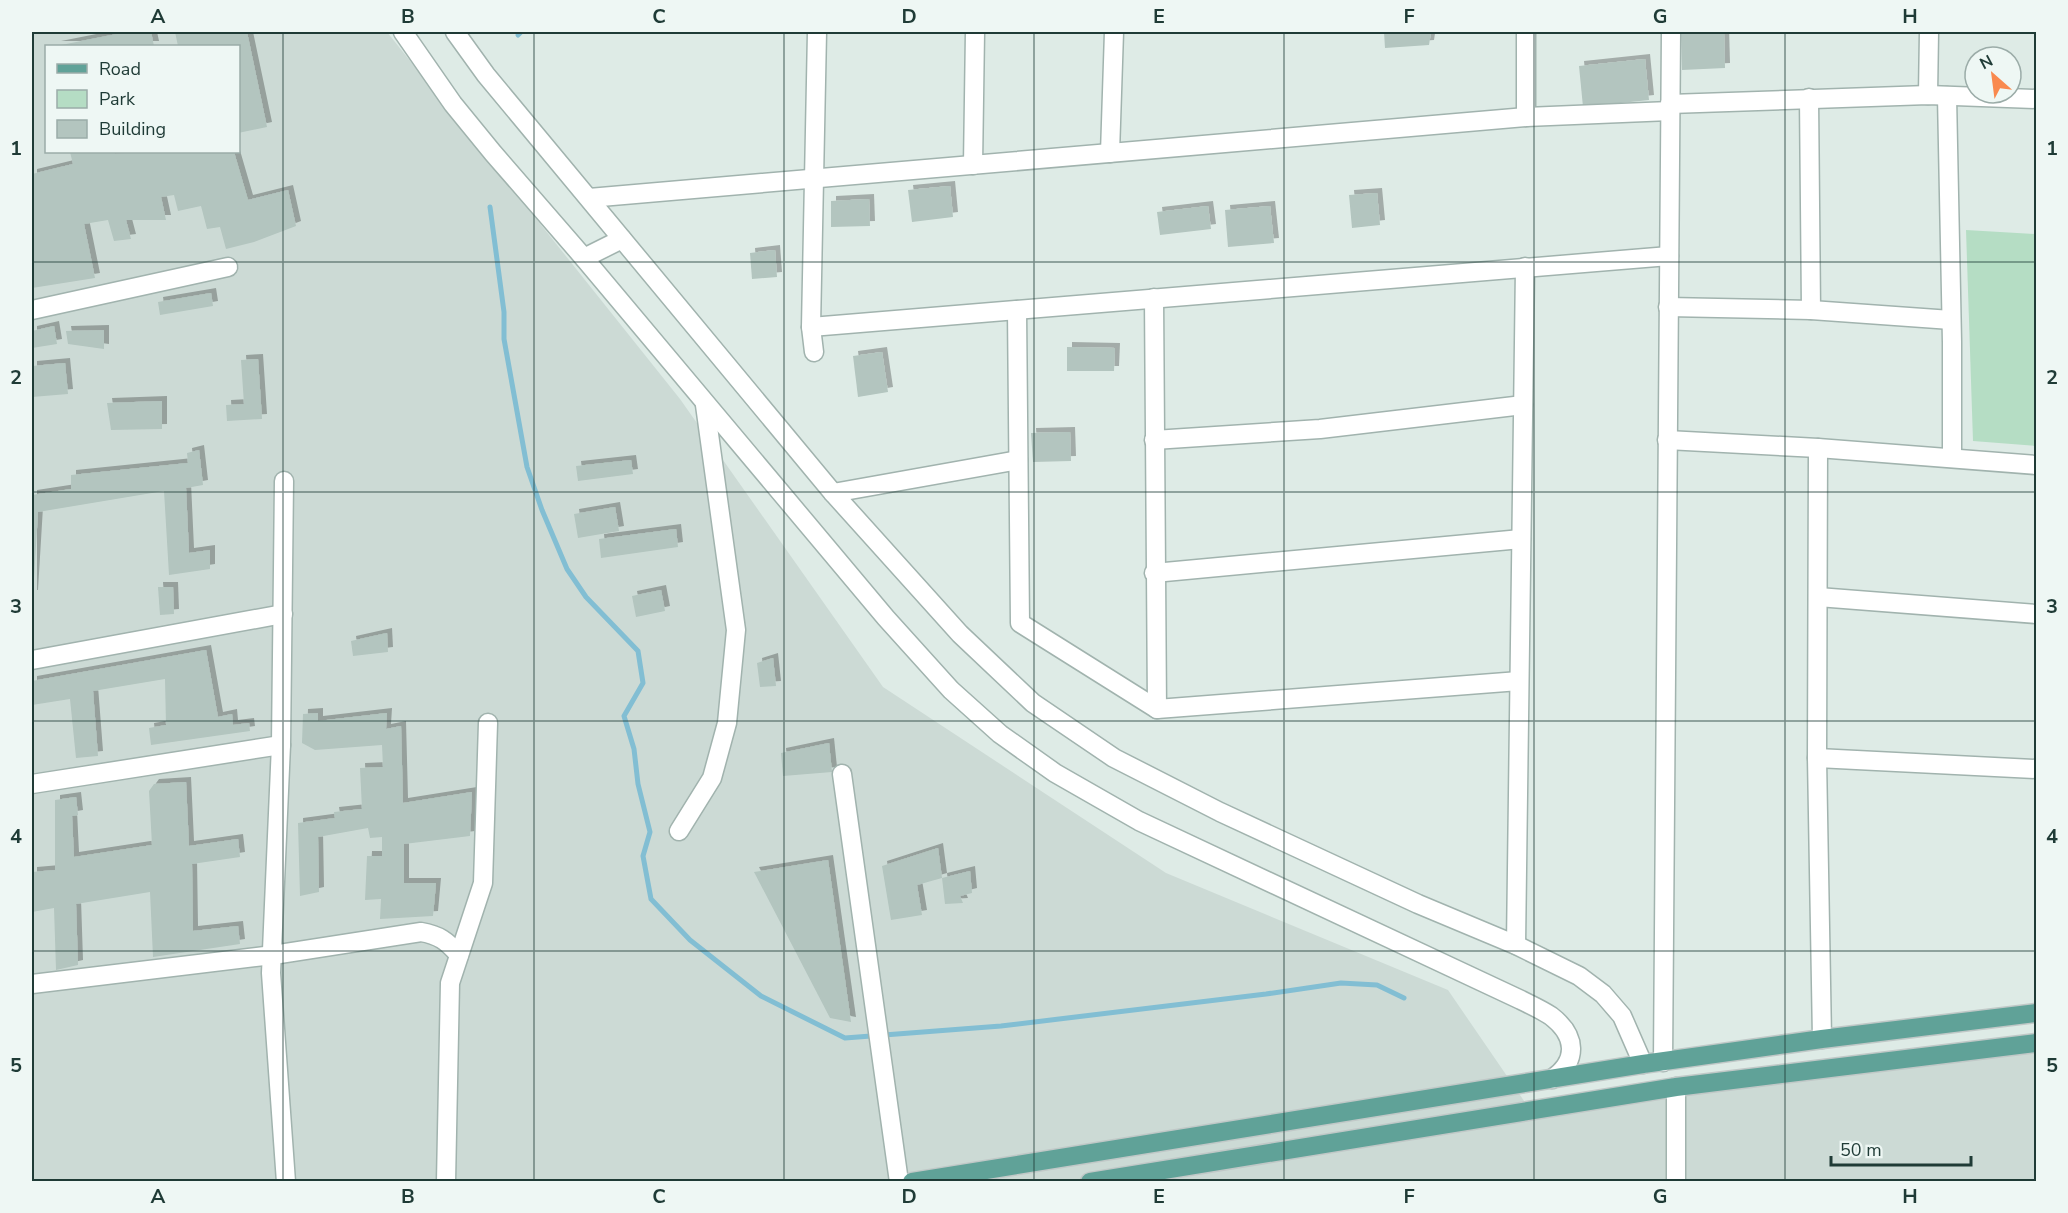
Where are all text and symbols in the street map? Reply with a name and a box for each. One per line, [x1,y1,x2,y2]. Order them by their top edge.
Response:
text: A [151,3,166,30]
text: B [401,3,415,30]
text: C [652,3,666,30]
text: D [901,3,917,30]
text: E [1153,3,1165,30]
text: F [1403,3,1415,30]
text: G [1653,3,1667,30]
text: H [1902,3,1918,30]
legend [45,45,240,153]
north arrow [1963,45,2023,105]
text: N [1976,50,1997,75]
text: Road [99,57,141,81]
text: Park [99,87,136,111]
text: Building [99,117,166,141]
text: 1 [10,135,22,162]
text: 1 [2046,135,2058,162]
text: 2 [10,364,22,391]
text: 2 [2046,364,2058,391]
text: 3 [10,593,22,620]
text: 3 [2046,593,2058,620]
text: 4 [10,823,22,850]
text: 4 [2046,823,2058,850]
text: 5 [10,1052,22,1079]
text: 5 [2046,1052,2058,1079]
scale bar [1831,1129,1970,1167]
text: 50 m [1840,1138,1882,1162]
text: A [151,1183,166,1210]
text: B [401,1183,415,1210]
text: C [652,1183,666,1210]
text: D [901,1183,917,1210]
text: E [1153,1183,1165,1210]
text: F [1403,1183,1415,1210]
text: G [1653,1183,1667,1210]
text: H [1902,1183,1918,1210]

